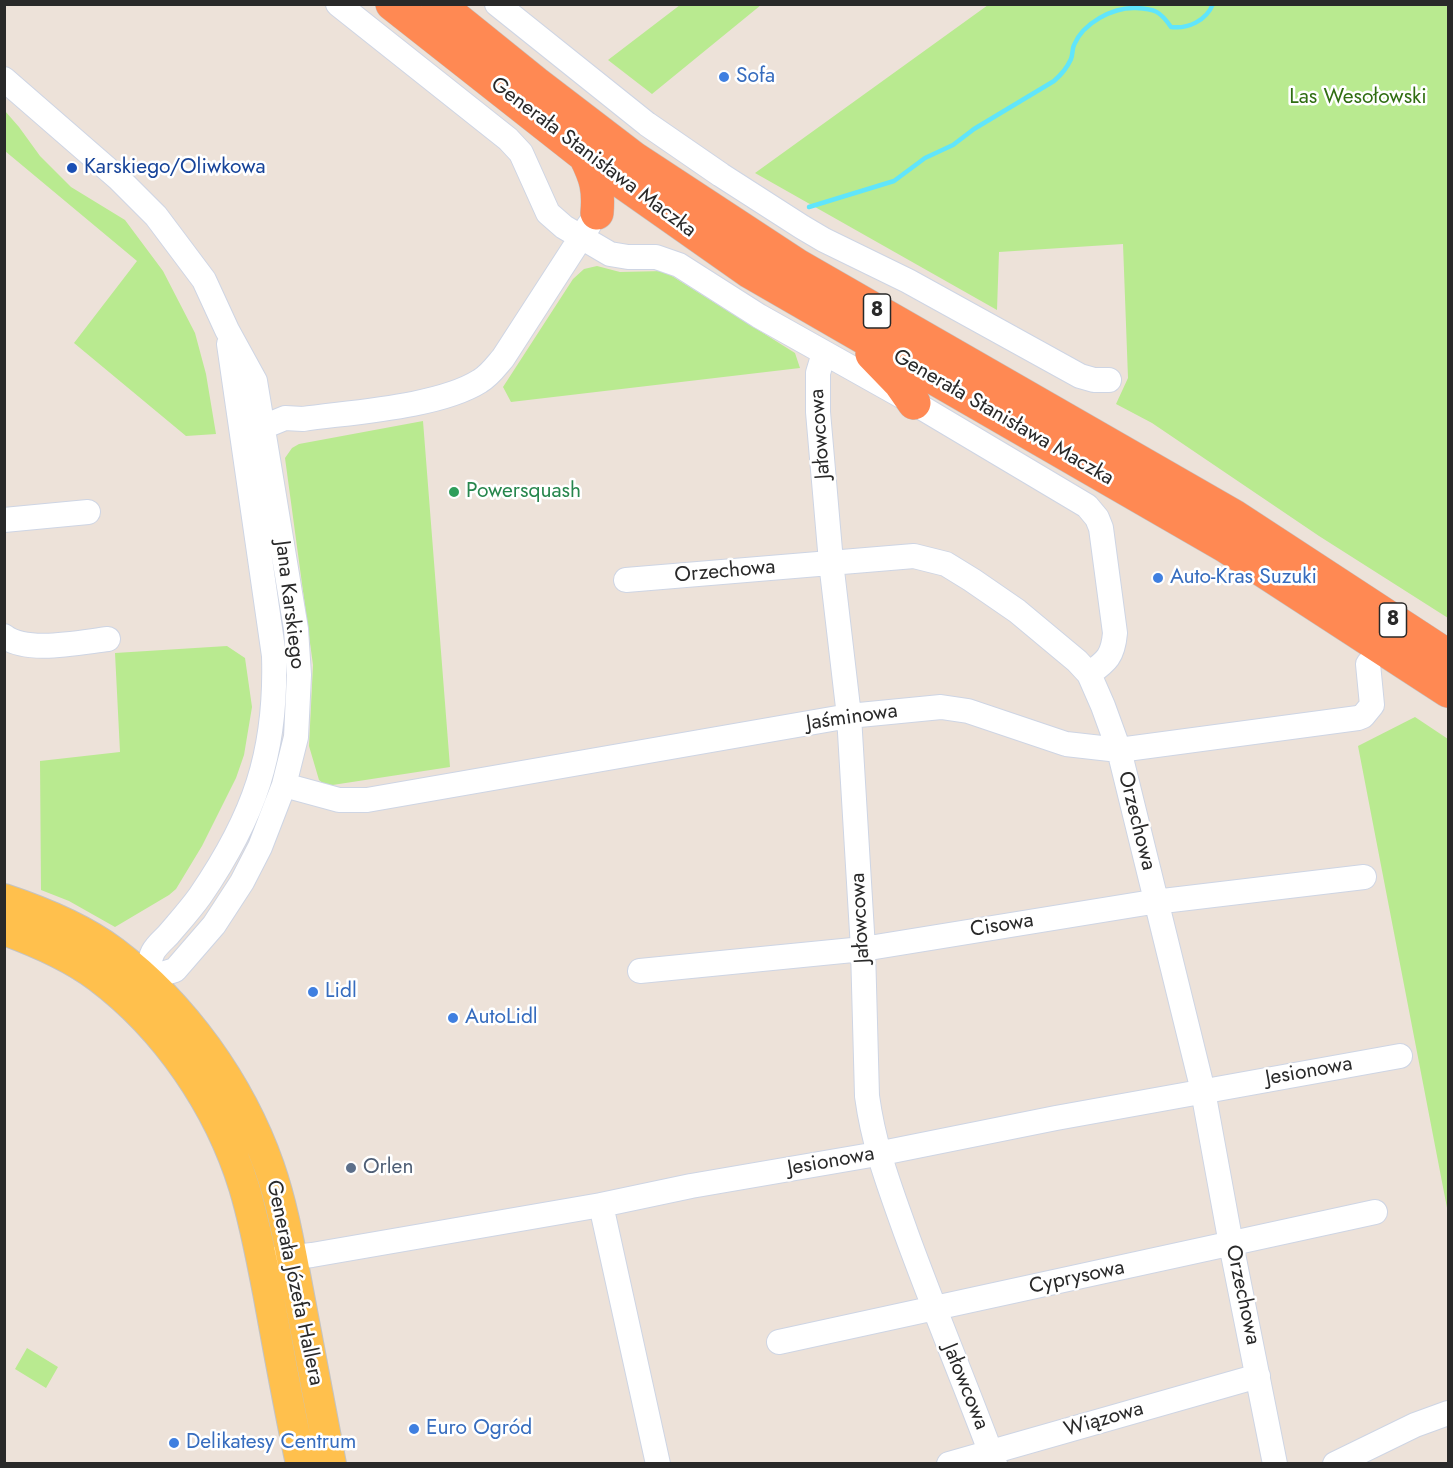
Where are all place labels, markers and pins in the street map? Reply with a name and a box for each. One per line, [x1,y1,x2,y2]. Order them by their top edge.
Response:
place label: Sofa [736,64,775,90]
marker: Sofa [717,70,731,84]
place label: Karskiego/Oliwkowa [84,155,266,181]
marker: Karskiego/Oliwkowa [65,161,79,175]
place label: Powersquash [466,479,581,505]
marker: Powersquash [447,485,461,499]
place label: Auto-Kras Suzuki [1170,565,1317,591]
marker: Auto-Kras Suzuki [1151,571,1165,585]
place label: Lidl [325,979,357,1005]
marker: Lidl [306,985,320,999]
place label: AutoLidl [465,1005,538,1031]
marker: AutoLidl [446,1011,460,1025]
place label: Orlen [363,1155,413,1181]
marker: Orlen [344,1161,358,1175]
place label: Euro Ogród [426,1416,532,1442]
marker: Euro Ogród [407,1422,421,1436]
place label: Delikatesy Centrum [186,1430,356,1456]
marker: Delikatesy Centrum [167,1436,181,1450]

